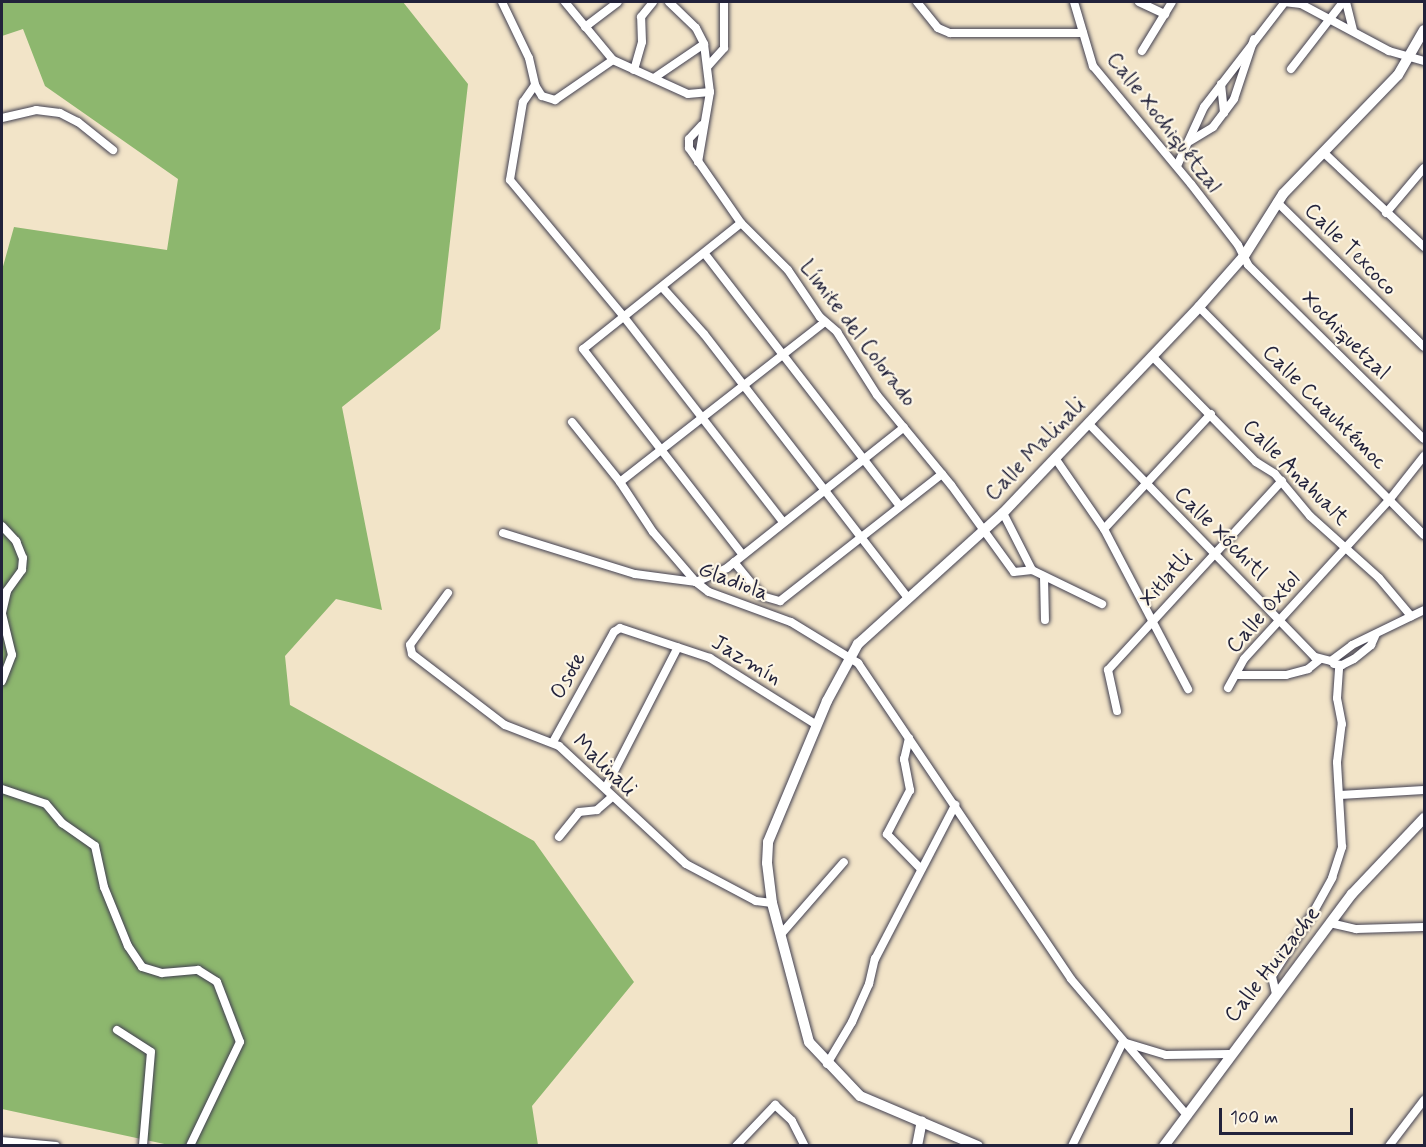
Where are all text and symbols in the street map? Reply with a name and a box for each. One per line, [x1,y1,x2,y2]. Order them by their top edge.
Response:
street label: Calle Xochiquétzal [1100,47,1226,199]
street label: Calle Texcoco [1298,198,1402,302]
street label: Límite del Colorado [792,254,922,414]
street label: Xochiquetzal [1295,286,1395,386]
street label: Calle Cuauhtémoc [1255,339,1393,477]
street label: Calle Malinali [981,393,1091,507]
street label: Calle Anahualt [1235,413,1355,533]
street label: Calle Xóchitl [1168,482,1272,586]
street label: Xitlatli [1135,545,1199,613]
street label: Gladiola [694,557,772,607]
street label: Calle Oxtol [1221,566,1307,660]
street label: Jazmín [706,630,786,692]
street label: Osote [545,648,593,704]
street label: Malinali [567,729,641,803]
street label: Calle Huizache [1219,901,1327,1029]
scale bar [1222,1096,1356,1134]
text: 100 m [1230,1106,1278,1130]

